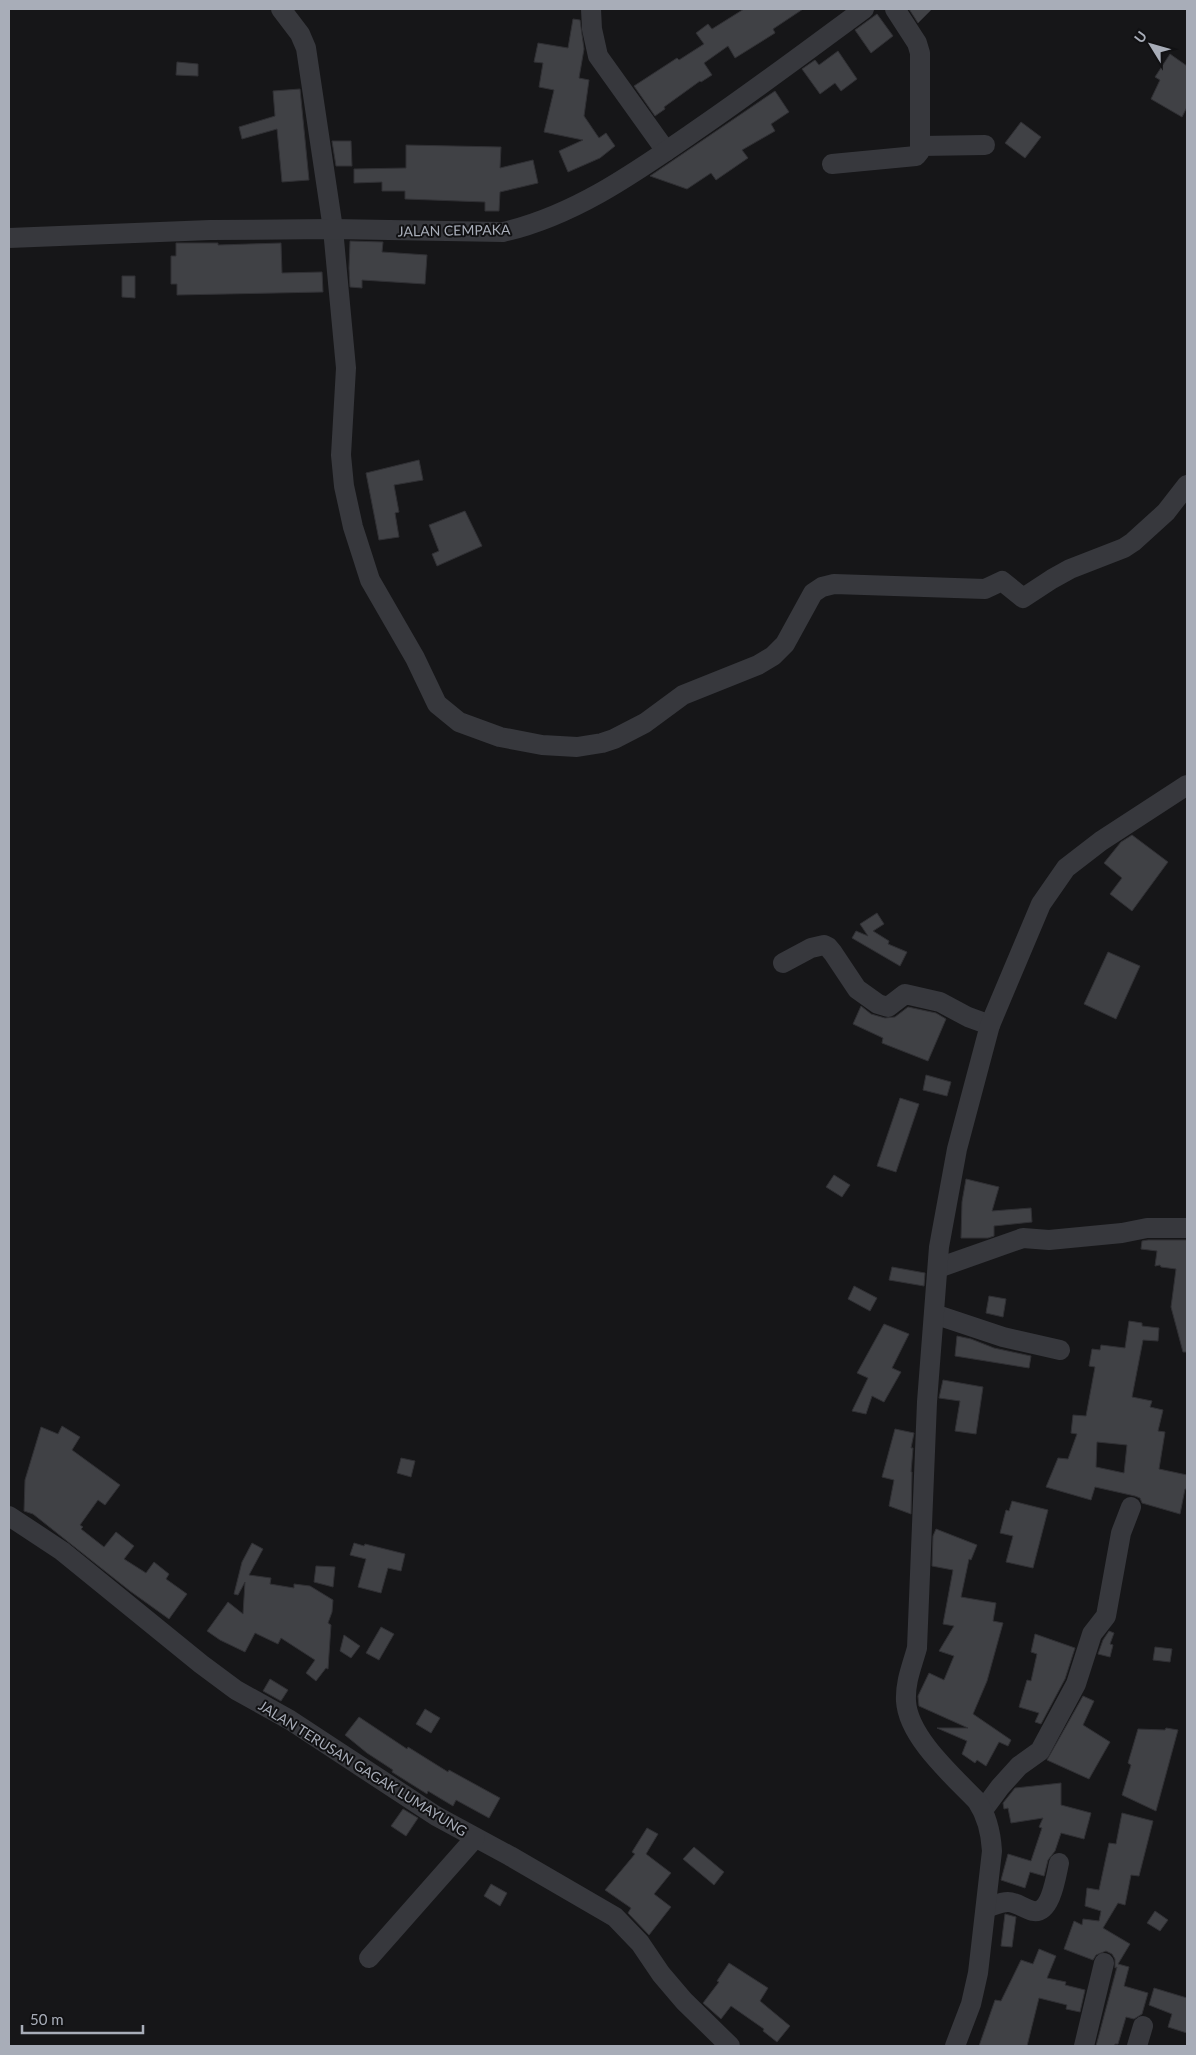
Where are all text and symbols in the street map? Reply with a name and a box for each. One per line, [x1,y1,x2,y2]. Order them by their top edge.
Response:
north arrow [1126,20,1176,70]
text: U [1130,28,1150,46]
street label: JALAN CEMPAKA [398,221,511,239]
street label: JALAN TERUSAN GAGAK LUMAYUNG [256,1696,470,1840]
scale bar [22,2002,144,2034]
text: 50 m [30,2010,64,2028]

